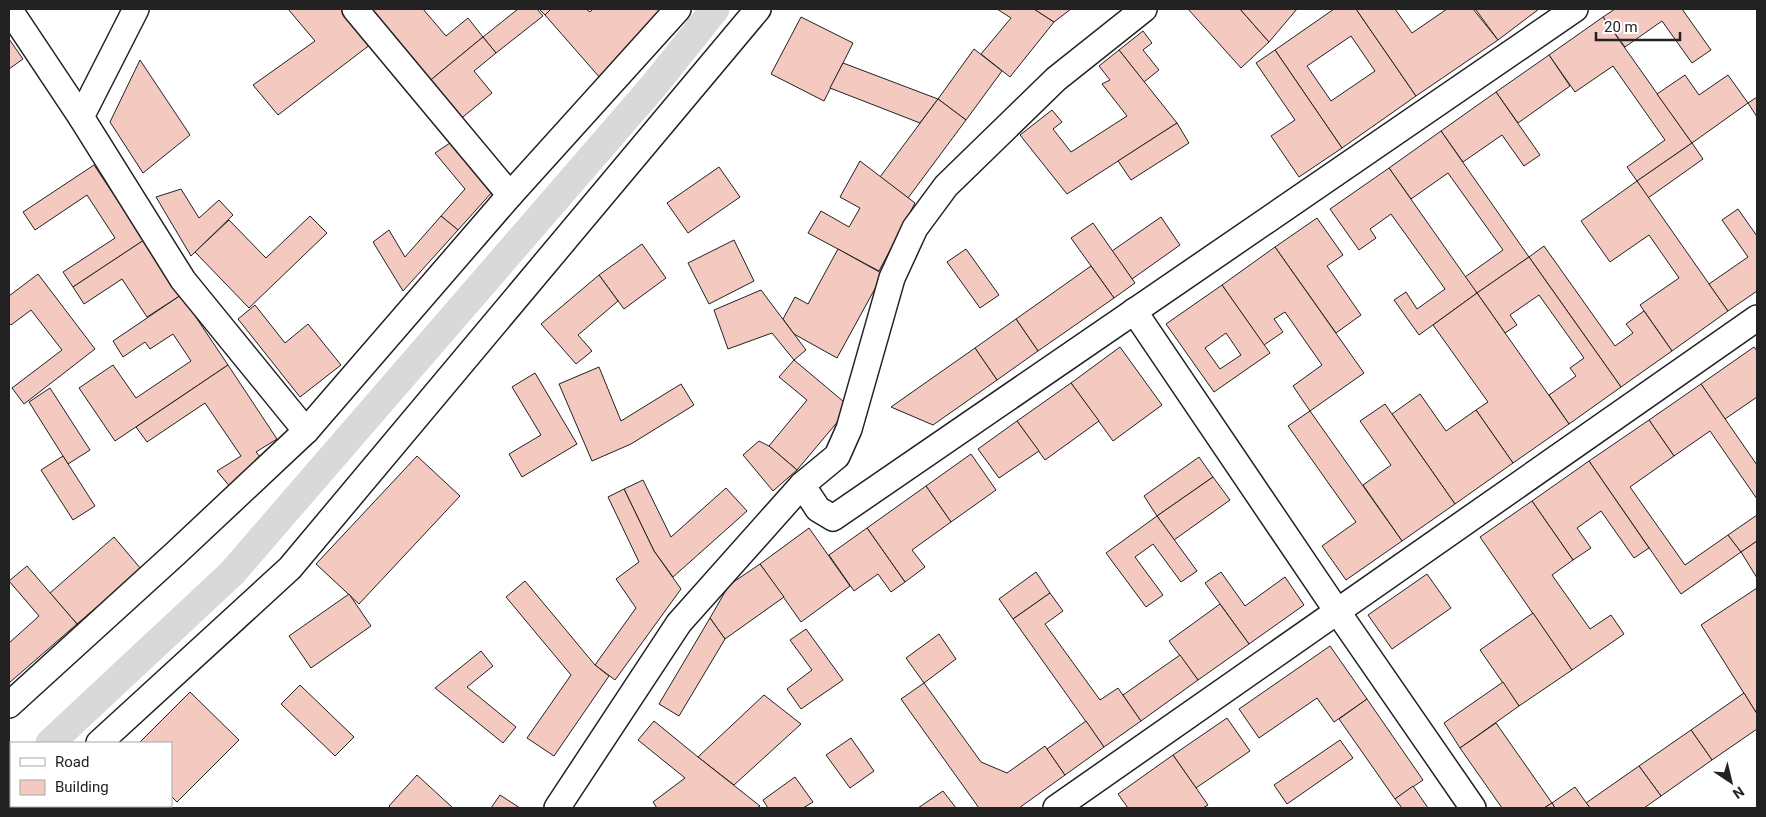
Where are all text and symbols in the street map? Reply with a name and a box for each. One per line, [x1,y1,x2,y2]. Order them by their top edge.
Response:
scale bar [1596,10,1680,42]
text: 20 m [1604,18,1638,36]
legend [10,742,172,807]
text: Road [55,753,89,771]
north arrow [1706,757,1756,807]
text: Building [55,778,109,796]
text: N [1730,783,1747,802]

